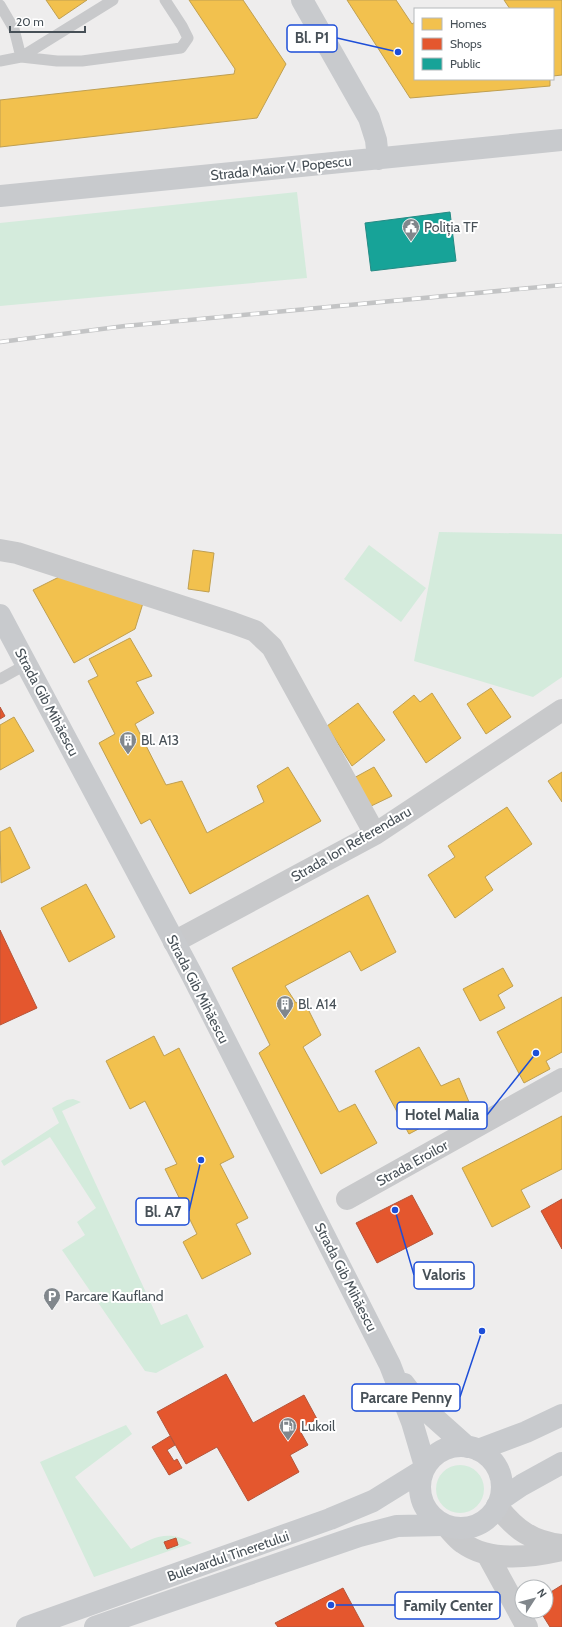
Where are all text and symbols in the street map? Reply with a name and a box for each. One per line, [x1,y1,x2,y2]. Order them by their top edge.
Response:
scale bar [10,8,85,34]
legend [414,8,554,80]
text: 20 m [16,14,44,29]
text: Homes [450,16,487,31]
callout: Bl. P1 [287,25,337,52]
text: Bl. P1 [295,29,329,47]
text: Shops [450,36,482,51]
text: Public [450,56,481,71]
street label: Strada Maior V. Popescu [210,152,352,184]
public building icon: Poliția TF [401,217,421,242]
place label: Poliția TF [424,218,479,236]
street label: Strada Gib Mihăescu [11,645,83,759]
building icon: Bl. A13 [118,730,138,755]
place label: Bl. A13 [141,731,179,749]
street label: Strada Ion Referendaru [288,802,414,886]
street label: Strada Gib Mihăescu [163,932,233,1046]
building icon: Bl. A14 [275,994,295,1019]
place label: Bl. A14 [298,995,337,1013]
callout: Hotel Malia [397,1102,487,1129]
text: Hotel Malia [405,1106,480,1124]
street label: Strada Eroilor [373,1136,452,1190]
callout: Bl. A7 [136,1198,189,1225]
text: Bl. A7 [145,1203,182,1221]
street label: Strada Gib Mihăescu [311,1220,381,1334]
callout: Valoris [414,1262,474,1289]
text: Valoris [422,1266,466,1284]
parking icon: Parcare Kaufland [42,1286,62,1311]
place label: Parcare Kaufland [65,1287,164,1305]
callout: Parcare Penny [352,1384,460,1411]
text: Parcare Penny [360,1389,453,1407]
fuel station icon: Lukoil [278,1416,298,1441]
place label: Lukoil [301,1417,336,1435]
street label: Bulevardul Tineretului [165,1527,291,1585]
north arrow [514,1579,554,1619]
text: N [534,1586,550,1600]
callout: Family Center [395,1592,500,1619]
text: Family Center [403,1597,493,1615]

